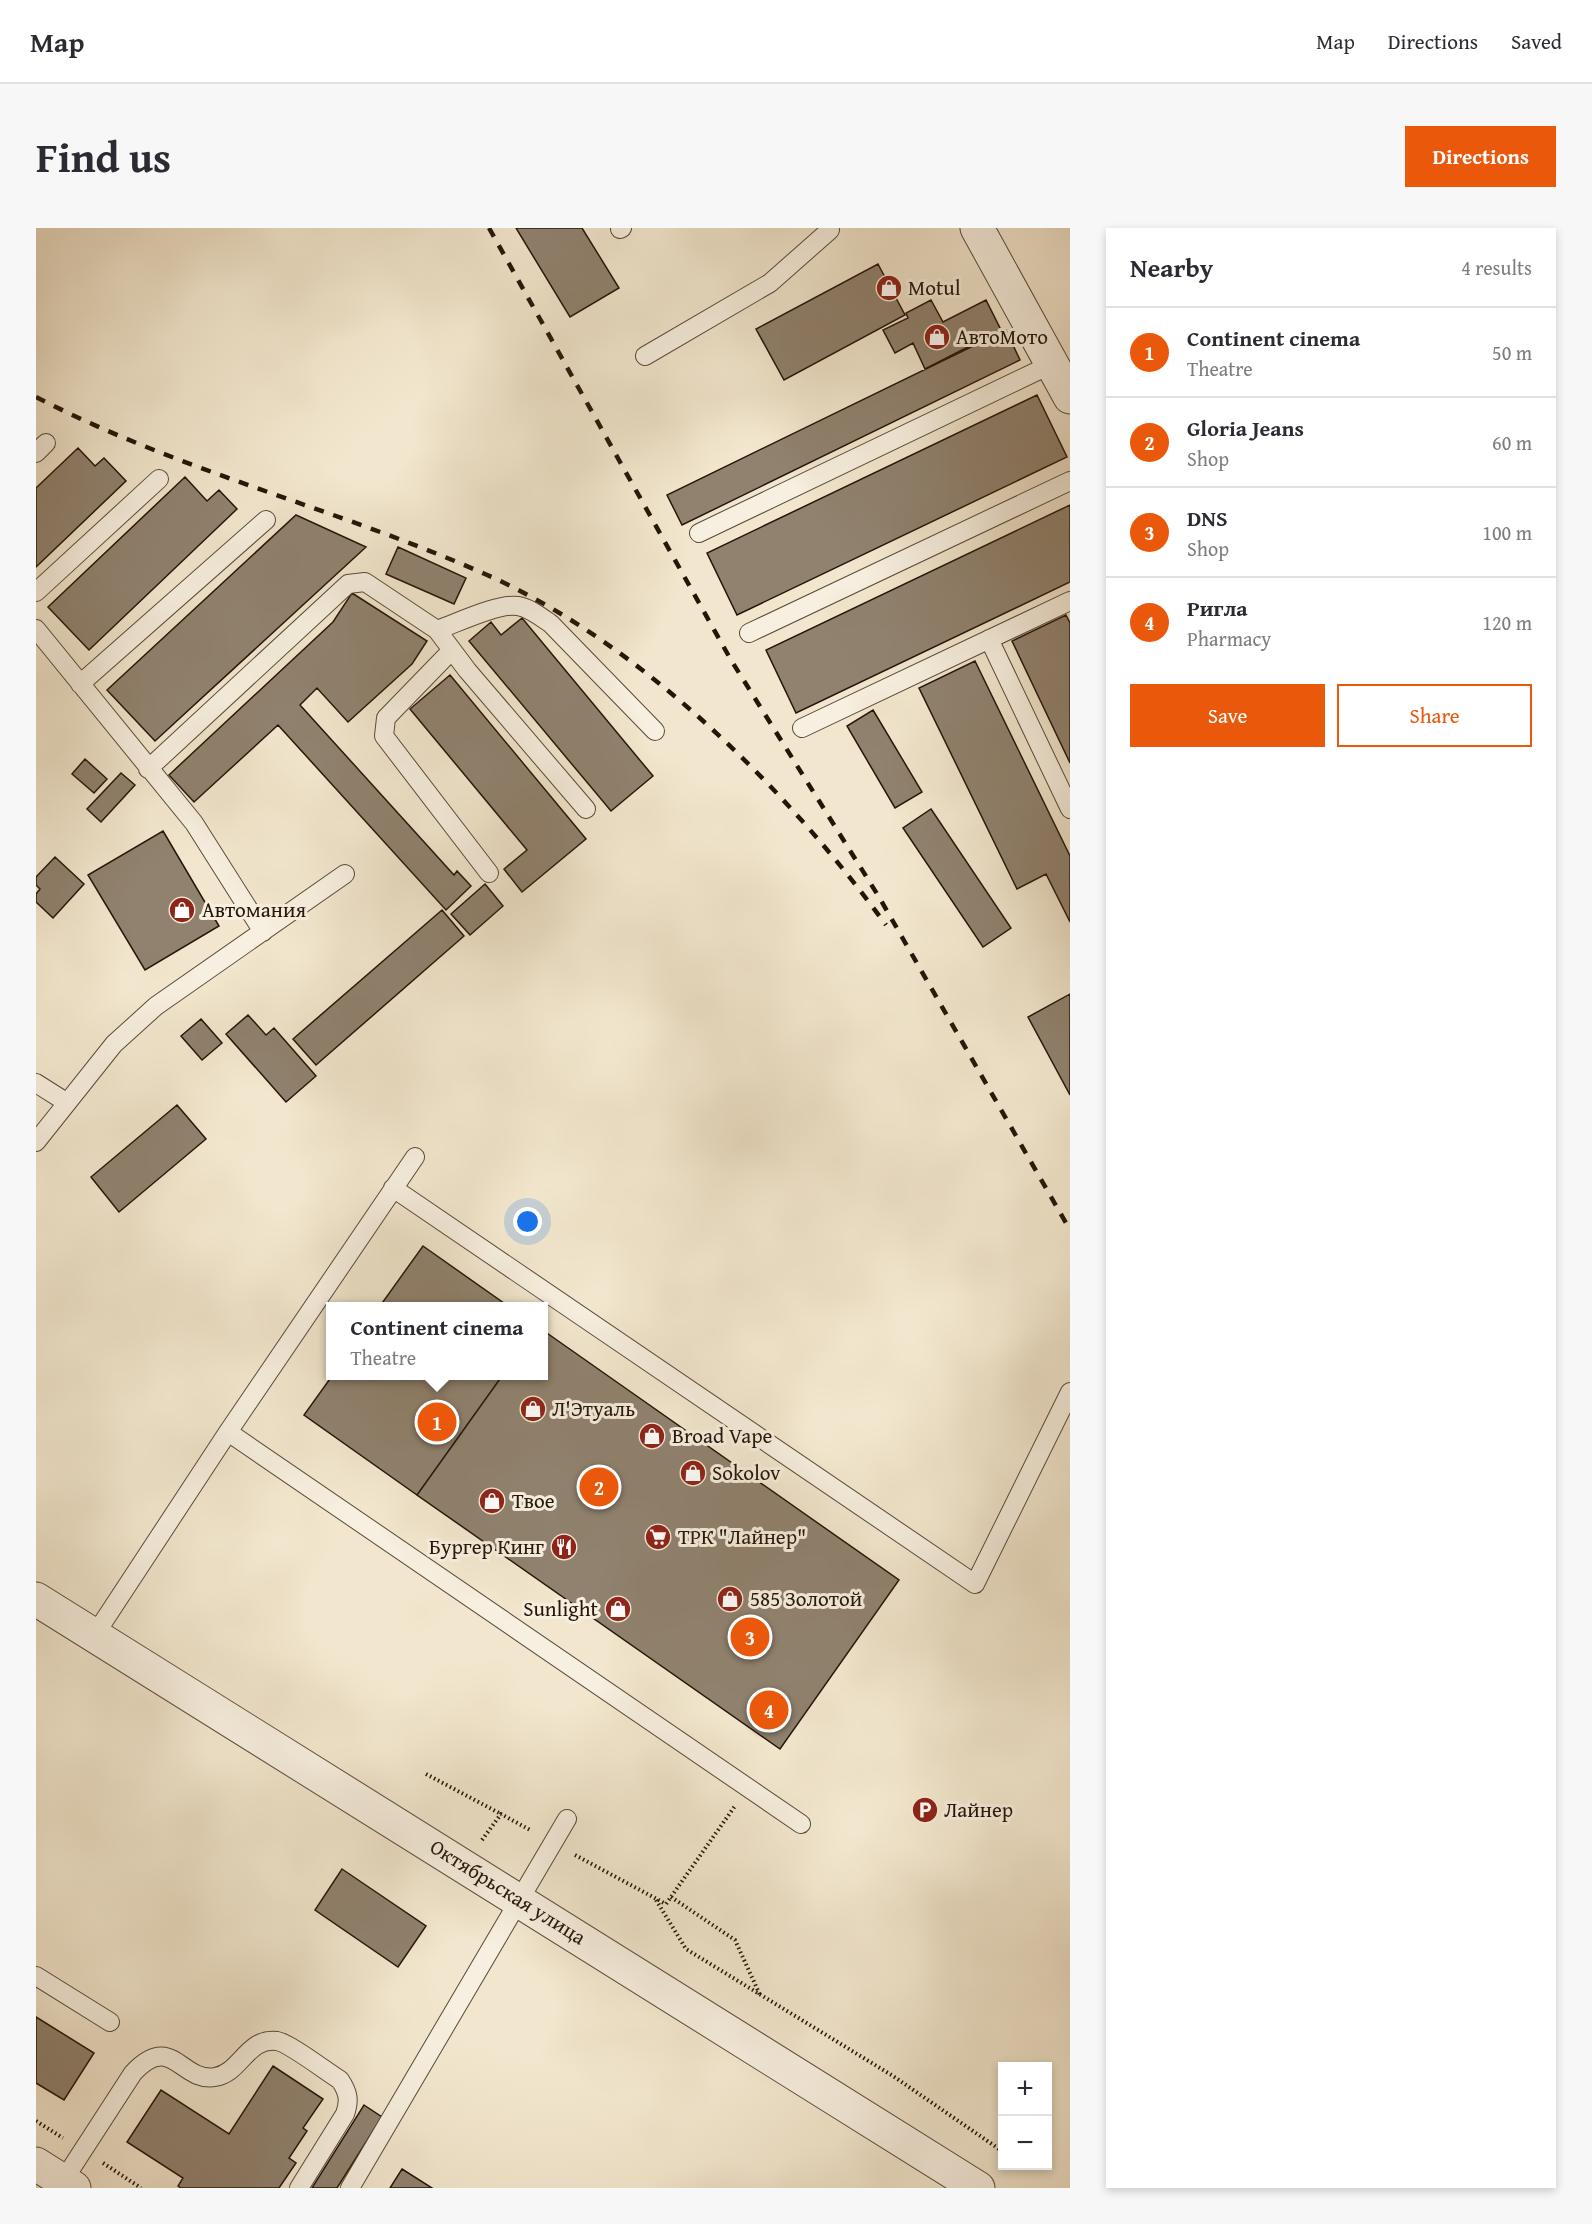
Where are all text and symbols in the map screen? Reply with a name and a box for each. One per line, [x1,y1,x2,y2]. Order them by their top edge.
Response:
text: Map [30,21,84,62]
text: Map [1316,26,1355,57]
text: Directions [1388,26,1478,57]
text: Saved [1511,26,1562,57]
text: Find us [36,126,171,187]
button: Directions [1405,126,1556,187]
text: Nearby [1130,248,1213,287]
text: 4 results [1461,253,1532,282]
place label: Motul [908,272,961,303]
shop icon: Motul [874,273,904,303]
place label: АвтоМото [956,321,1048,352]
shop icon: АвтоМото [922,322,952,352]
text: Continent cinema [1187,322,1360,354]
text: 1 [1144,338,1155,367]
text: 50 m [1492,338,1532,367]
text: Theatre [1187,354,1253,383]
text: Gloria Jeans [1187,412,1304,444]
text: 2 [1144,428,1155,457]
text: 60 m [1492,428,1532,457]
text: Shop [1187,444,1229,473]
text: DNS [1187,502,1228,534]
text: 3 [1144,518,1155,547]
text: 100 m [1482,518,1532,547]
text: Shop [1187,534,1229,563]
text: Ригла [1187,592,1248,624]
text: 4 [1144,608,1155,637]
text: 120 m [1482,608,1532,637]
text: Pharmacy [1187,624,1271,653]
button: Save [1130,684,1325,747]
button: Share [1337,684,1532,747]
place label: Автомания [202,894,307,925]
shop icon: Автомания [167,895,197,925]
your location [513,1207,542,1236]
popup [326,1302,548,1380]
text: Continent cinema [350,1311,524,1343]
text: Theatre [350,1343,416,1372]
place label: Л'Этуаль [552,1393,635,1424]
shop icon: Л'Этуаль [518,1394,548,1424]
pin: 1 [418,1400,456,1444]
place label: Broad Vape [672,1420,772,1451]
shop icon: Broad Vape [637,1421,667,1451]
place label: Sokolov [712,1457,781,1488]
shop icon: Sokolov [678,1458,708,1488]
pin: 2 [580,1464,618,1510]
place label: Твое [512,1485,555,1516]
shop icon: Твое [477,1486,507,1516]
place label: ТРК "Лайнер" [678,1521,806,1552]
supermarket icon: ТРК "Лайнер" [643,1522,673,1552]
place label: Бургер Кинг [429,1531,544,1562]
restaurant icon: Бургер Кинг [549,1532,579,1562]
place label: 585 Золотой [750,1583,862,1614]
shop icon: 585 Золотой [715,1584,745,1614]
place label: Sunlight [523,1593,599,1624]
shop icon: Sunlight [603,1594,633,1624]
pin: 3 [730,1614,770,1660]
pin: 4 [750,1688,788,1732]
place label: Лайнер [944,1794,1013,1825]
parking icon: Лайнер [910,1795,940,1825]
street label: Октябрьская улица [424,1831,592,1952]
map controls [998,2062,1052,2170]
button: + [998,2062,1052,2116]
button: − [998,2116,1052,2170]

